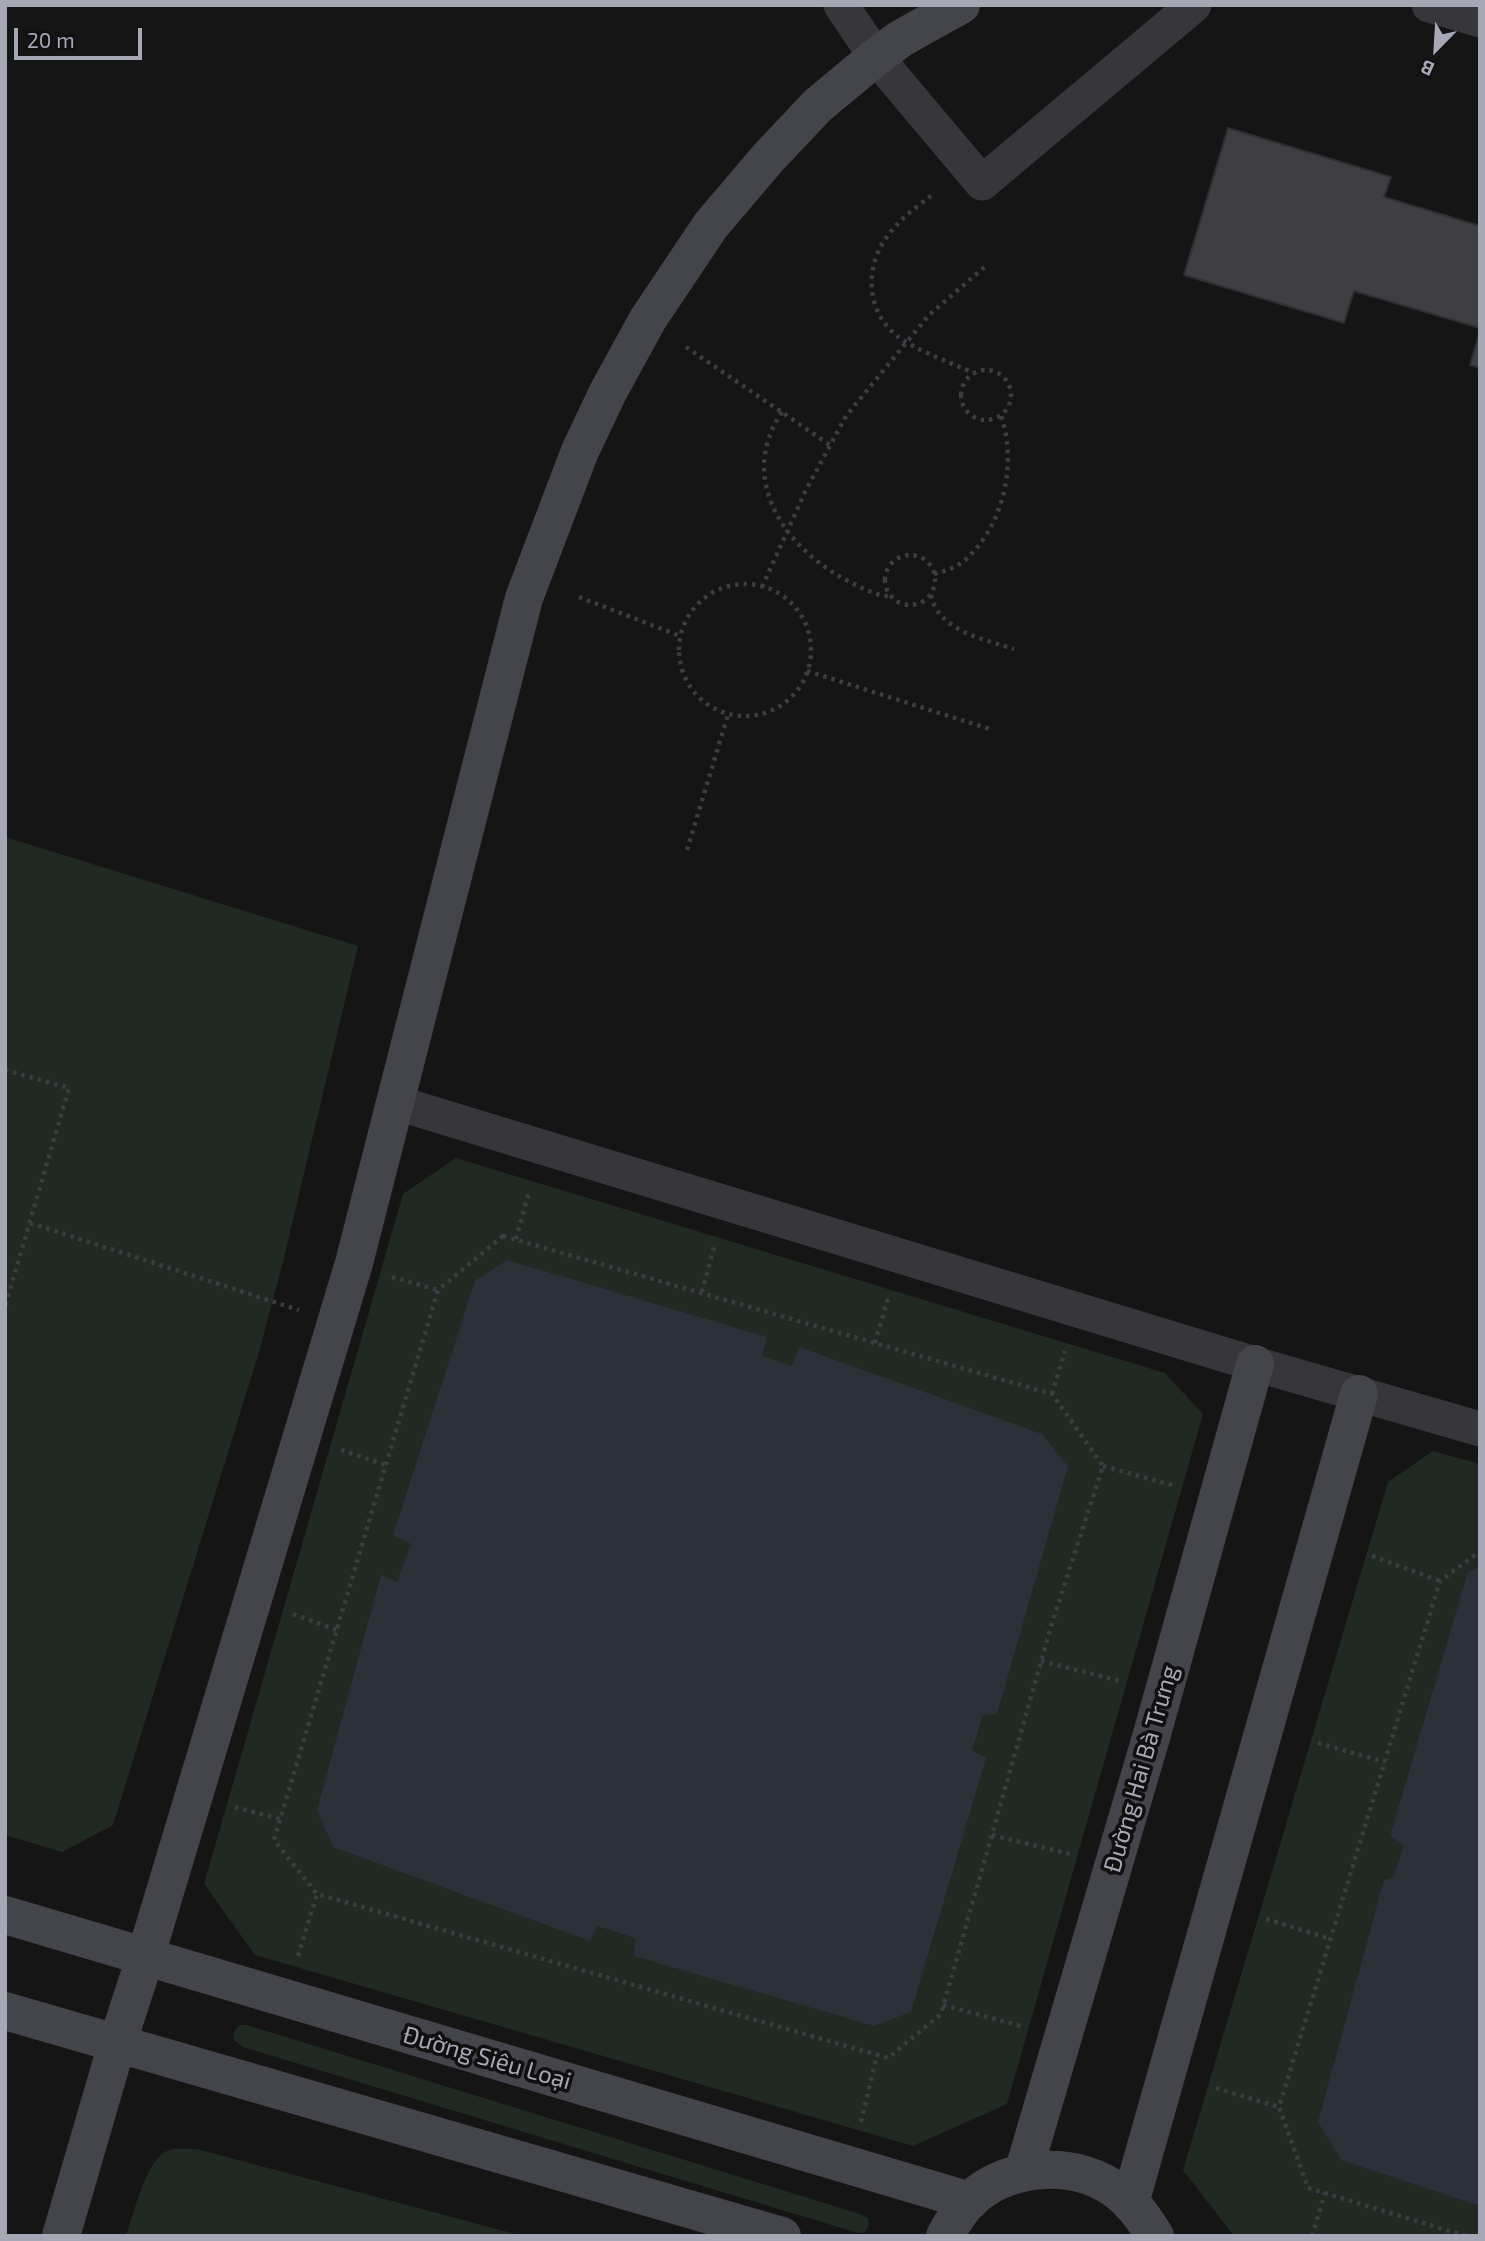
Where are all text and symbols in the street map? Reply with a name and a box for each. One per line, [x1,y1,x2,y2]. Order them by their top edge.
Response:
scale bar [18,14,145,58]
north arrow [1401,14,1471,84]
text: 20 m [27,27,75,52]
text: B [1417,56,1437,82]
street label: Đường Hai Bà Trưng [1098,1662,1184,1876]
street label: Đường Siêu Loại [400,2020,574,2096]

